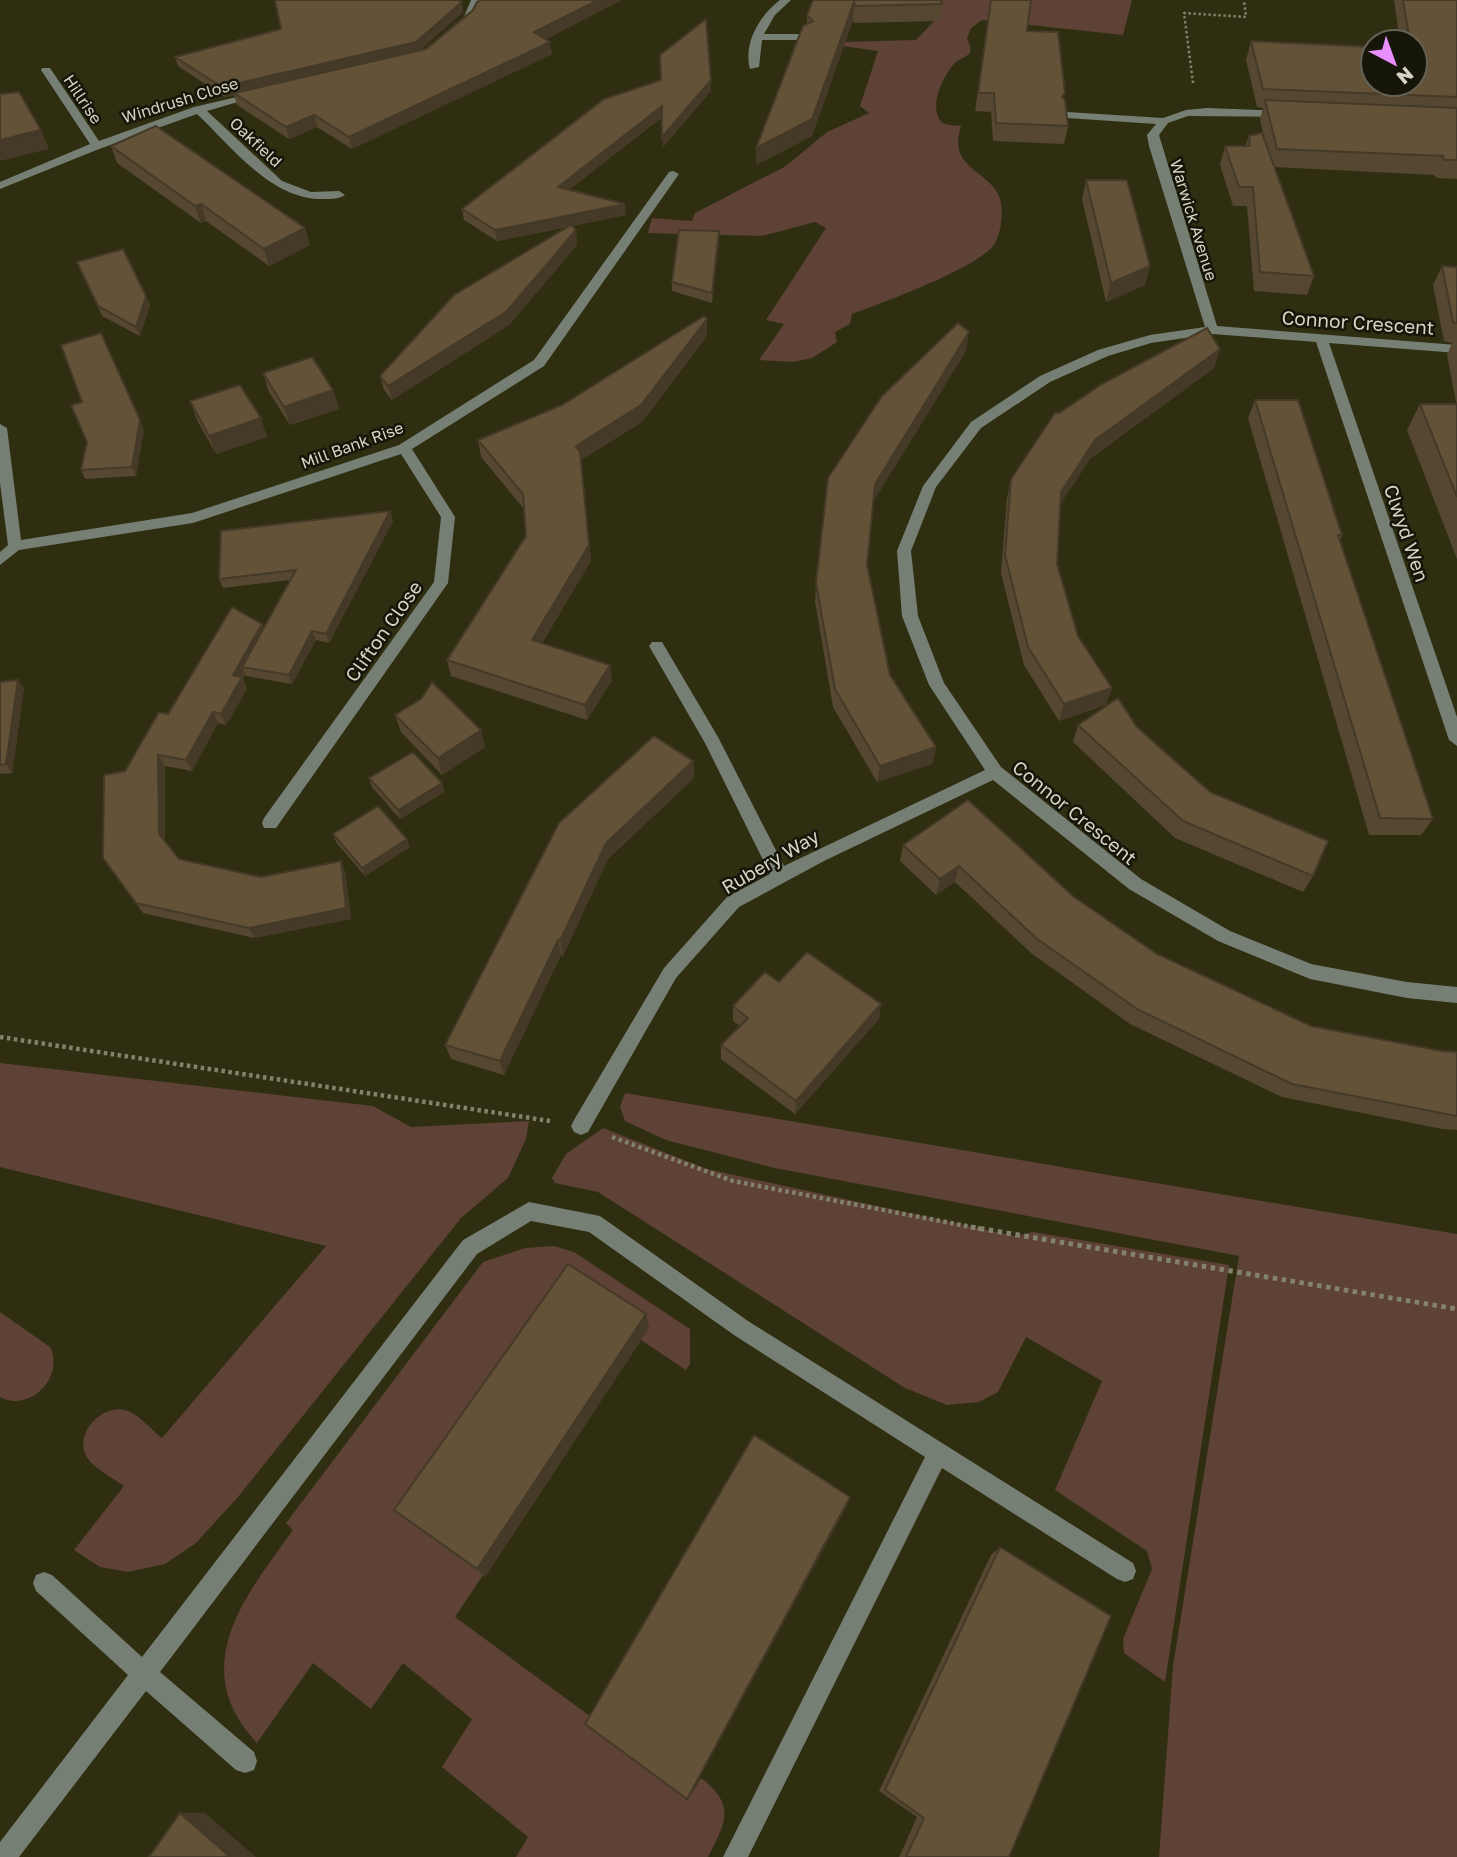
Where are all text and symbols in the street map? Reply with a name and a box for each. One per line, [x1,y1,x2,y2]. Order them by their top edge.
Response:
north arrow [1359,28,1429,98]
text: N [1392,63,1418,90]
street label: Hillrise [59,71,107,127]
street label: Windrush Close [119,73,241,127]
street label: Oakfield [226,113,286,171]
street label: Warwick Avenue [1166,157,1222,283]
street label: Connor Crescent [1281,305,1435,339]
street label: Mill Bank Rise [298,417,406,473]
street label: Clwyd Wen [1380,481,1434,585]
street label: Clifton Close [340,576,426,686]
street label: Connor Crescent [1008,755,1142,869]
street label: Rubery Way [717,824,823,898]

